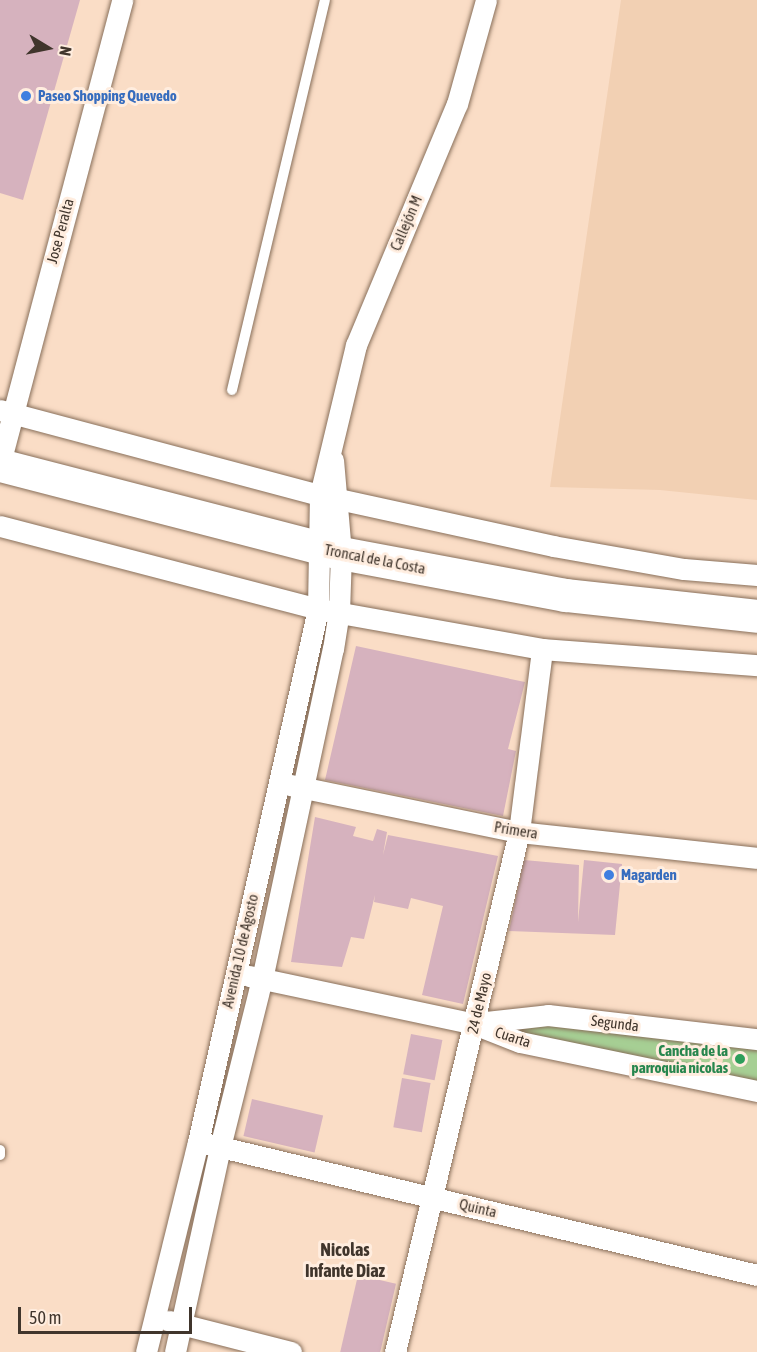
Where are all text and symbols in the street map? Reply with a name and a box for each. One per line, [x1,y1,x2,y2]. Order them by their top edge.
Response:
north arrow [18,18,78,78]
text: N [56,45,75,57]
place label: Paseo Shopping Quevedo [38,87,177,105]
marker: Paseo Shopping Quevedo [19,89,33,103]
street label: Callejón M [386,193,426,253]
street label: Jose Peralta [43,197,77,265]
street label: Troncal de la Costa [323,540,427,578]
street label: Primera [493,818,539,842]
place label: Magarden [621,866,677,884]
marker: Magarden [602,868,616,882]
street label: Avenida 10 de Agosto [218,892,262,1010]
street label: 24 de Mayo [463,971,495,1035]
street label: Segunda [590,1011,640,1035]
street label: Cuarta [493,1023,533,1051]
place label: Cancha de la parroquia nicolas [632,1041,728,1076]
marker: Cancha de la parroquia nicolas [733,1052,747,1066]
street label: Quinta [457,1195,499,1221]
district label: Nicolas Infante Diaz [305,1240,385,1282]
scale bar [21,1295,195,1333]
text: 50 m [29,1307,61,1328]

